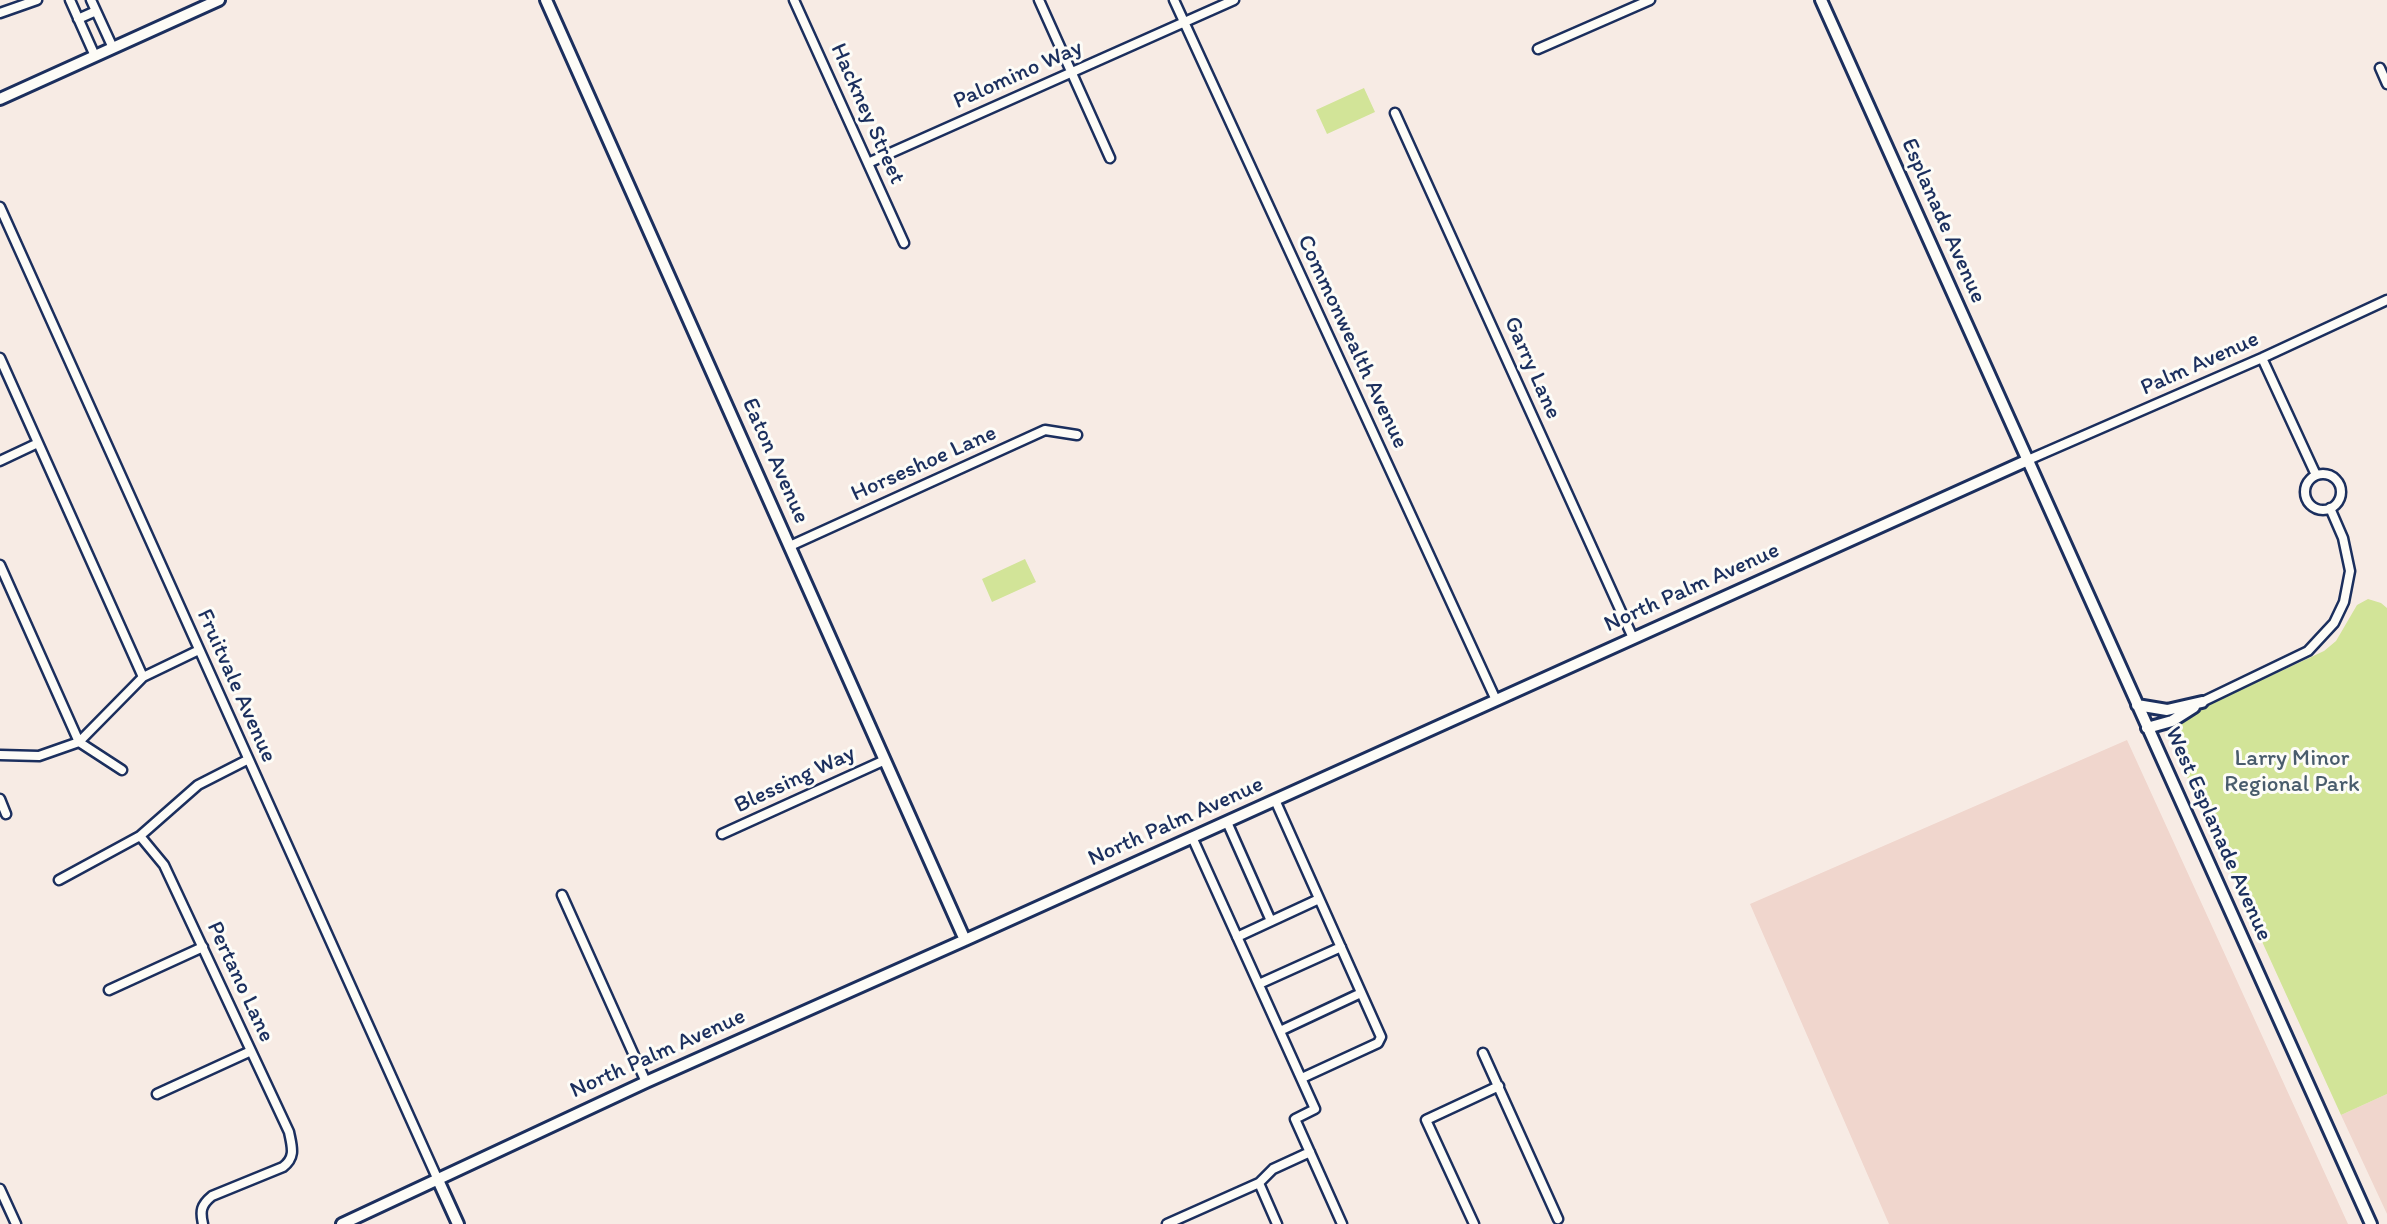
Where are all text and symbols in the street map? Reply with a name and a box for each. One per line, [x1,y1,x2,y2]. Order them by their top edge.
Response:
street label: Palomino Way [949,34,1087,116]
street label: Hackney Street [824,39,910,189]
street label: Esplanade Avenue [1894,134,1992,308]
street label: Commonwealth Avenue [1290,231,1414,453]
street label: Garry Lane [1497,312,1567,424]
street label: Palm Avenue [2137,326,2263,402]
street label: Eaton Avenue [735,394,815,528]
street label: Horseshoe Lane [847,420,1001,508]
street label: North Palm Avenue [1600,537,1784,639]
street label: Fruitvale Avenue [190,605,282,767]
street label: West Esplanade Avenue [2158,723,2278,945]
street label: Blessing Way [730,740,860,820]
park label: Larry Minor Regional Park [2224,745,2360,799]
street label: North Palm Avenue [1084,771,1268,873]
street label: Pertano Lane [200,917,280,1047]
street label: North Palm Avenue [566,1003,750,1105]

